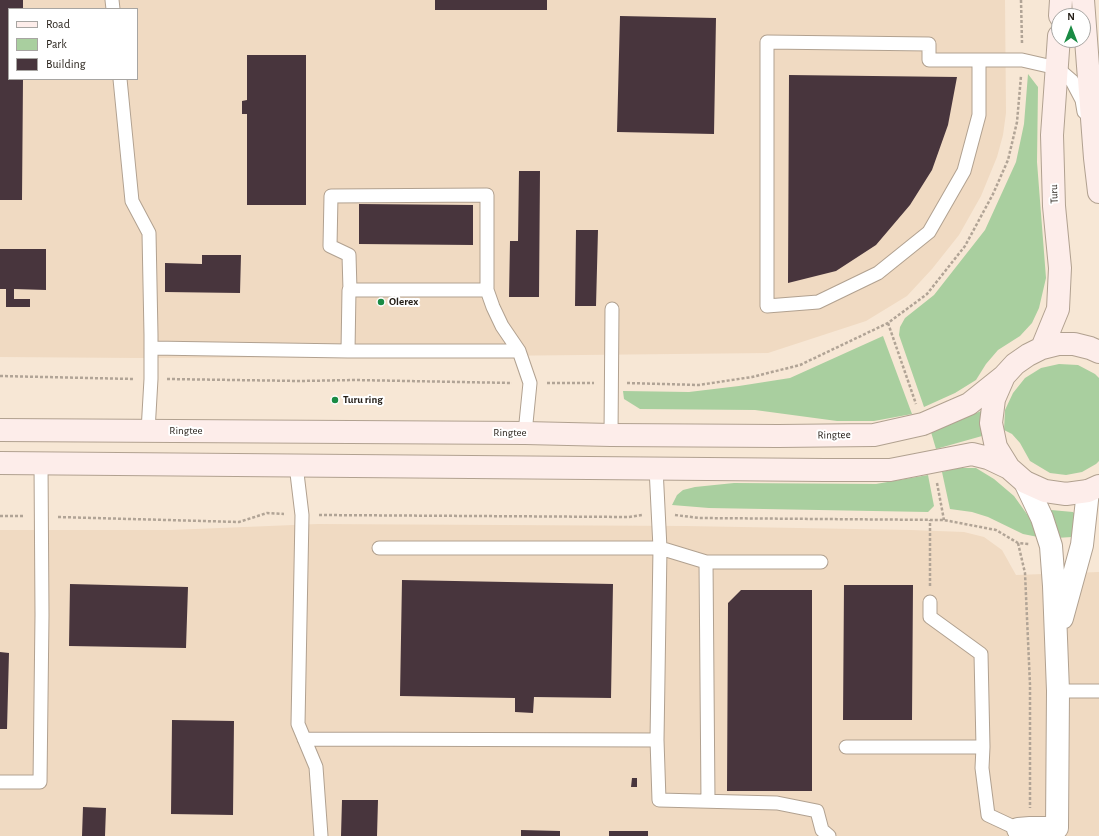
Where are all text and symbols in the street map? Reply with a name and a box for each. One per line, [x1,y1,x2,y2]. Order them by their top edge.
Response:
legend [8,8,138,80]
north arrow [1051,8,1091,48]
text: N [1067,11,1075,22]
text: Road [46,18,70,30]
text: Park [46,38,67,50]
text: Building [46,58,86,70]
street label: Turu [1047,184,1061,204]
place label: Olerex [389,295,418,309]
marker: Olerex [376,297,386,307]
place label: Turu ring [343,393,383,407]
marker: Turu ring [330,395,340,405]
street label: Ringtee [169,424,203,438]
street label: Ringtee [493,426,527,440]
street label: Ringtee [817,428,851,442]

